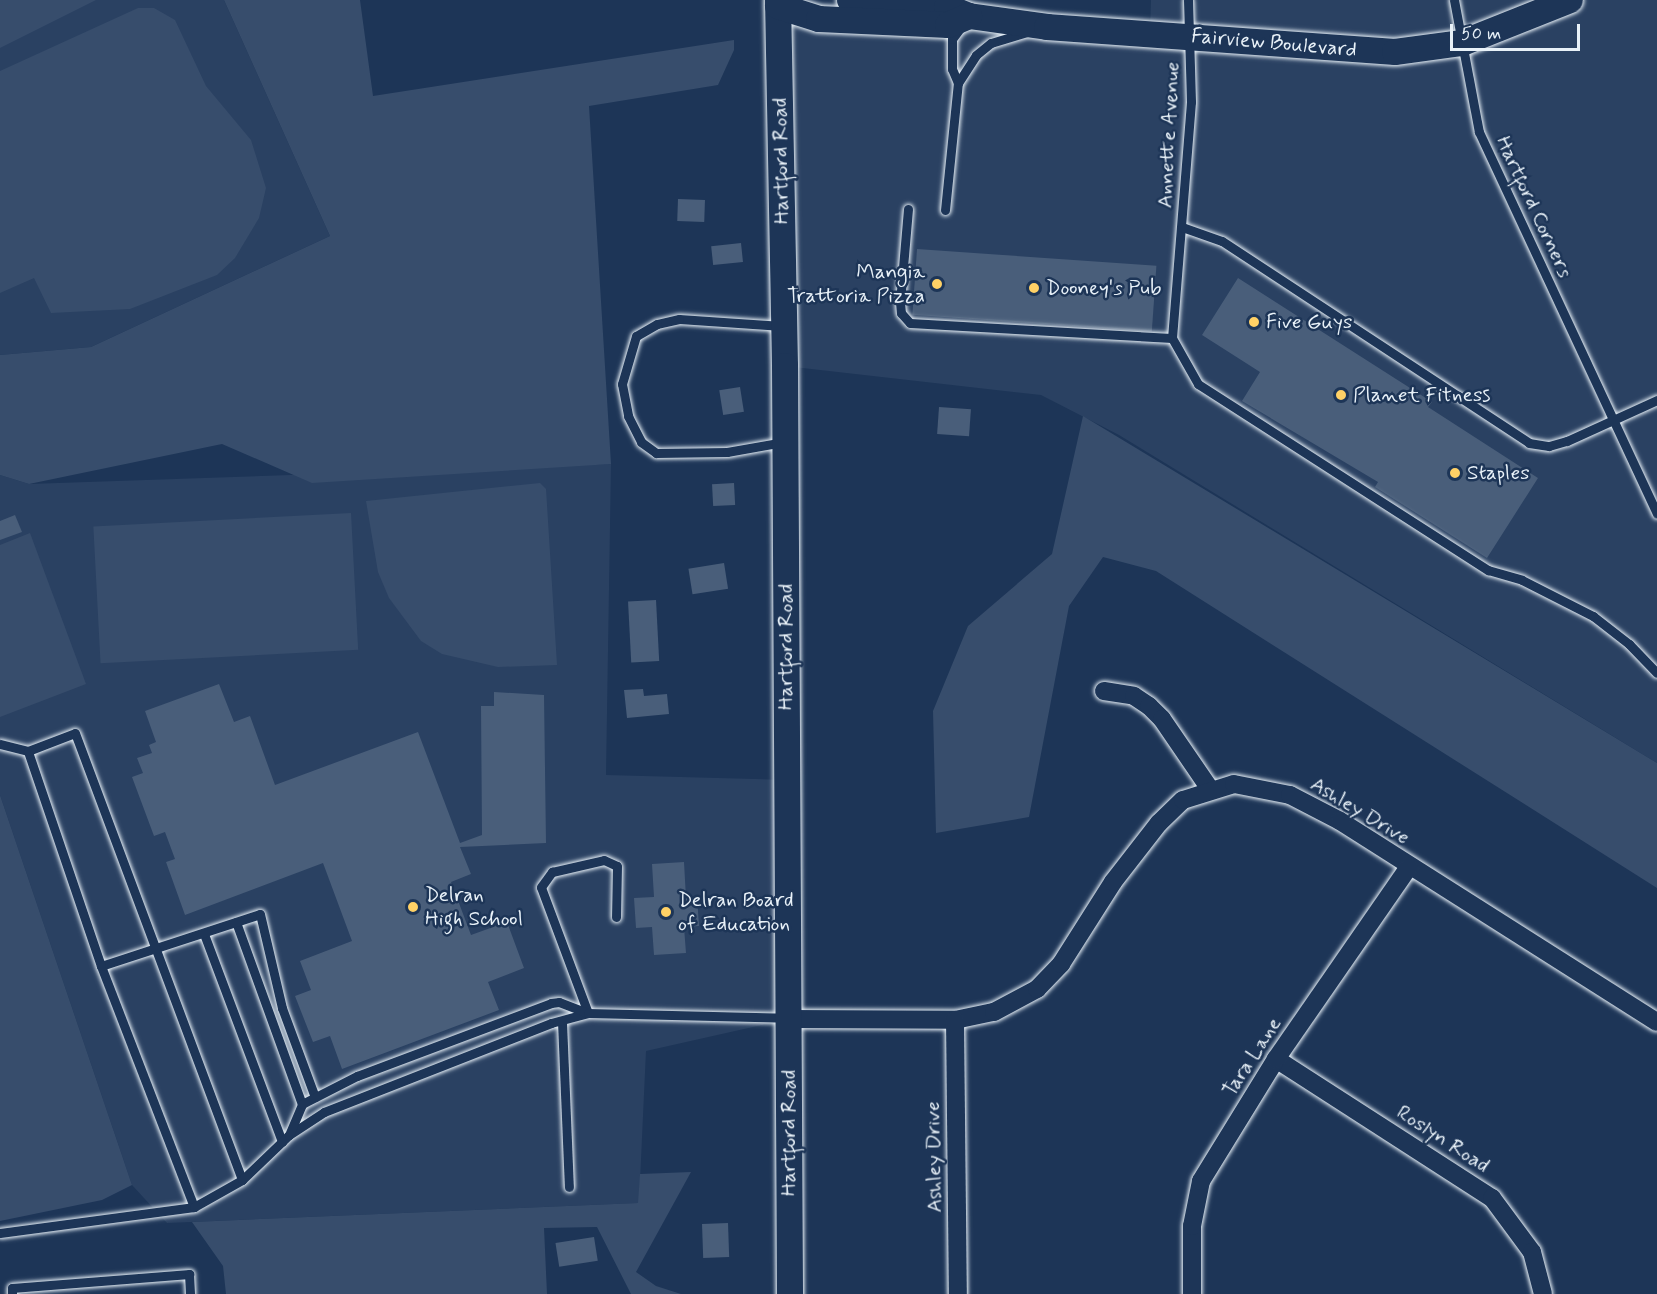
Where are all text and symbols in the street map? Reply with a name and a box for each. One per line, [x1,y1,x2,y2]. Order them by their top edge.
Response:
scale bar [1453,12,1584,50]
text: 50 m [1461,22,1501,46]
street label: Fairview Boulevard [1192,23,1356,63]
street label: Annette Avenue [1153,60,1185,210]
street label: Hartford Road [767,98,795,224]
street label: Hartford Corners [1489,129,1579,285]
place label: Mangia Trattoria Pizza [787,259,925,309]
place label: Dooney's Pub [1046,275,1163,301]
marker: Mangia Trattoria Pizza [930,277,944,291]
marker: Dooney's Pub [1027,281,1041,295]
place label: Five Guys [1266,309,1349,335]
marker: Five Guys [1247,315,1261,329]
place label: Planet Fitness [1353,382,1494,408]
marker: Planet Fitness [1334,388,1348,402]
place label: Staples [1467,460,1530,486]
marker: Staples [1448,466,1462,480]
street label: Hartford Road [773,584,799,710]
street label: Ashley Drive [1307,772,1413,850]
place label: Delran High School [425,882,523,932]
place label: Delran Board of Education [678,887,794,937]
marker: Delran High School [406,900,420,914]
marker: Delran Board of Education [659,905,673,919]
street label: Tara Lane [1217,1013,1287,1101]
street label: Hartford Road [776,1070,802,1196]
street label: Roslyn Road [1392,1100,1494,1178]
street label: Ashley Drive [920,1102,948,1212]

